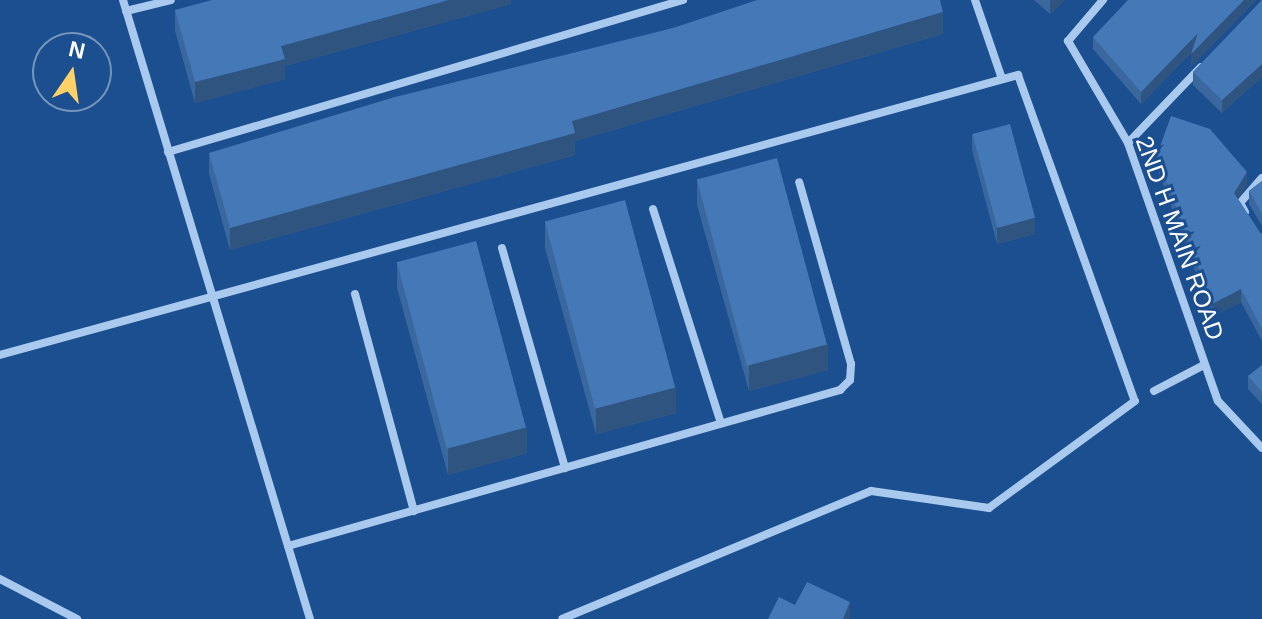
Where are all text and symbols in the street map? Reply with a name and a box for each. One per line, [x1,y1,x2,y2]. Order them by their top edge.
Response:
north arrow [32,32,112,112]
text: N [67,36,88,64]
street label: 2ND H MAIN ROAD [1130,132,1230,344]

